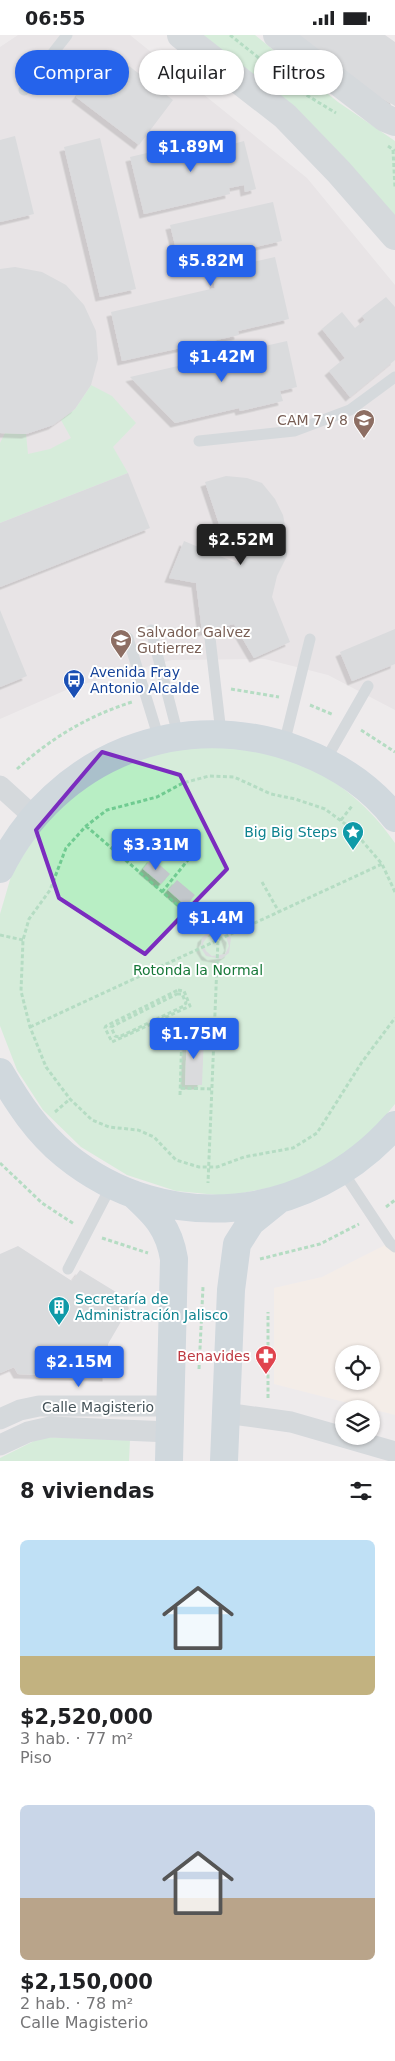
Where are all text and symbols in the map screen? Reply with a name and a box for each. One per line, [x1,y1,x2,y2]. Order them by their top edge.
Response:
text: 06:55 [25,7,85,29]
chip: Comprar [15,50,129,95]
chip: Alquilar [139,50,244,95]
chip: Filtros [254,50,343,95]
pin: $1.89M [150,131,232,173]
text: $1.89M [158,137,224,156]
pin: $5.82M [170,245,252,287]
text: $5.82M [178,251,244,270]
pin: $1.42M [181,341,263,383]
text: $1.42M [189,347,255,366]
school or university icon: CAM 7 y 8 [352,408,376,439]
place label: CAM 7 y 8 [277,412,348,428]
pin: $2.52M [200,523,282,566]
text: $2.52M [208,530,274,549]
place label: Salvador Galvez Gutierrez [137,624,250,656]
school or university icon: Salvador Galvez Gutierrez [109,628,133,659]
place label: Avenida Fray Antonio Alcalde [90,664,199,696]
bus stop icon: Avenida Fray Antonio Alcalde [62,668,86,699]
place icon: Big Big Steps [341,820,365,851]
place label: Big Big Steps [244,824,337,840]
pin: $3.31M [115,829,197,871]
text: $3.31M [123,835,189,854]
pin: $1.4M [181,901,251,944]
text: $1.4M [188,908,244,927]
park label: Rotonda la Normal [133,962,263,978]
pin: $1.75M [153,1017,235,1060]
text: $1.75M [161,1024,227,1043]
place label: Secretaría de Administración Jalisco [75,1291,228,1323]
building icon: Secretaría de Administración Jalisco [47,1295,71,1326]
pharmacy icon: Benavides [254,1344,278,1375]
pin: $2.15M [38,1345,120,1388]
map controls [335,1345,380,1445]
button: locate [335,1345,380,1390]
place label: Benavides [177,1348,250,1364]
text: $2.15M [46,1352,112,1371]
street label: Calle Magisterio [42,1399,154,1415]
button: layers [335,1400,380,1445]
icon: filters [347,1477,375,1505]
text: 8 viviendas [20,1479,155,1503]
icon: home [153,1573,243,1663]
text: $2,520,000 [20,1705,153,1729]
text: 3 hab. · 77 m² [20,1729,133,1748]
text: Piso [20,1748,52,1767]
icon: home [153,1838,243,1928]
text: $2,150,000 [20,1970,153,1994]
text: 2 hab. · 78 m² [20,1994,133,2013]
text: Calle Magisterio [20,2013,148,2032]

